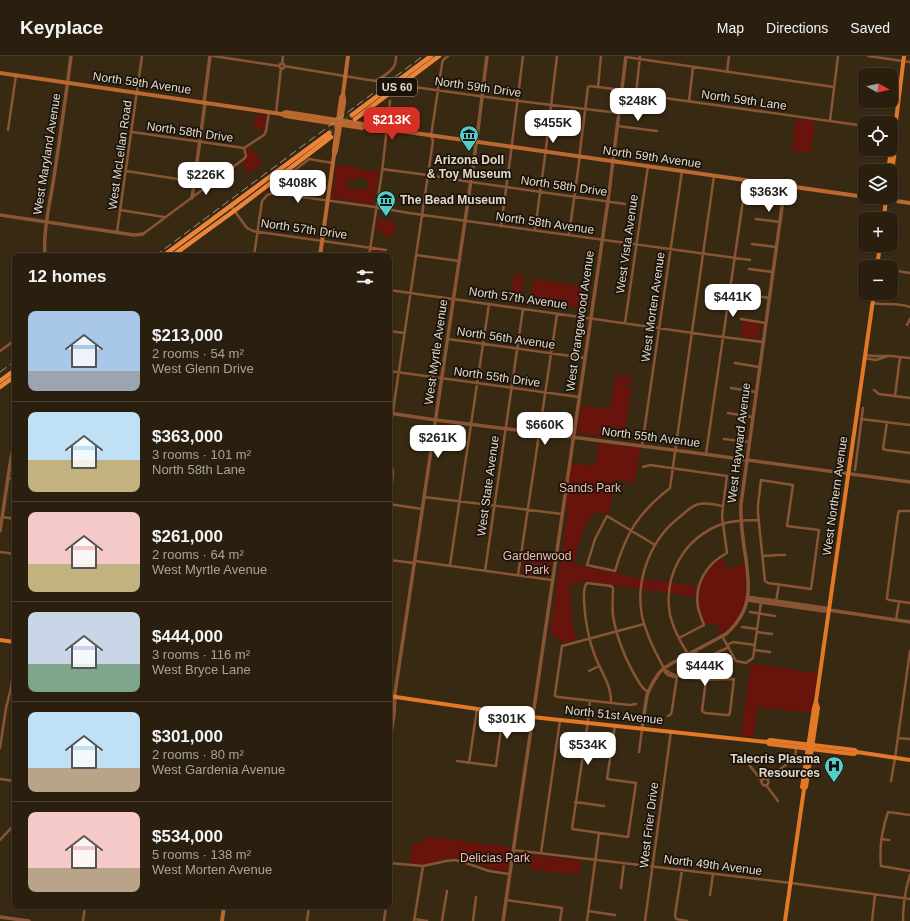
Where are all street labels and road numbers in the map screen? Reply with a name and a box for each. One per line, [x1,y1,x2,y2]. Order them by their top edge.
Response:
street label: North 59th Avenue [92,69,192,97]
street label: North 59th Drive [434,74,523,100]
road number: US 60 [377,78,417,96]
street label: North 59th Lane [700,87,788,113]
street label: West Maryland Avenue [30,92,64,216]
street label: West McLellan Road [105,99,135,211]
street label: North 58th Drive [146,119,235,145]
street label: North 59th Avenue [602,143,702,171]
street label: North 58th Drive [520,173,609,199]
street label: West Vista Avenue [613,193,641,295]
street label: North 58th Avenue [495,209,595,237]
street label: North 57th Drive [260,216,349,242]
street label: West Orangewood Avenue [563,249,597,392]
street label: West Morten Avenue [638,251,668,363]
street label: North 57th Avenue [468,284,568,312]
street label: West Myrtle Avenue [422,298,450,406]
street label: North 56th Avenue [456,324,556,352]
street label: North 55th Drive [453,364,542,390]
street label: West Hayward Avenue [725,382,753,504]
street label: North 55th Avenue [601,424,701,450]
street label: West State Avenue [474,434,502,537]
street label: West Northern Avenue [820,435,850,557]
street label: North 51st Avenue [564,703,664,727]
street label: West Frier Drive [637,781,661,869]
street label: North 49th Avenue [663,852,763,878]

